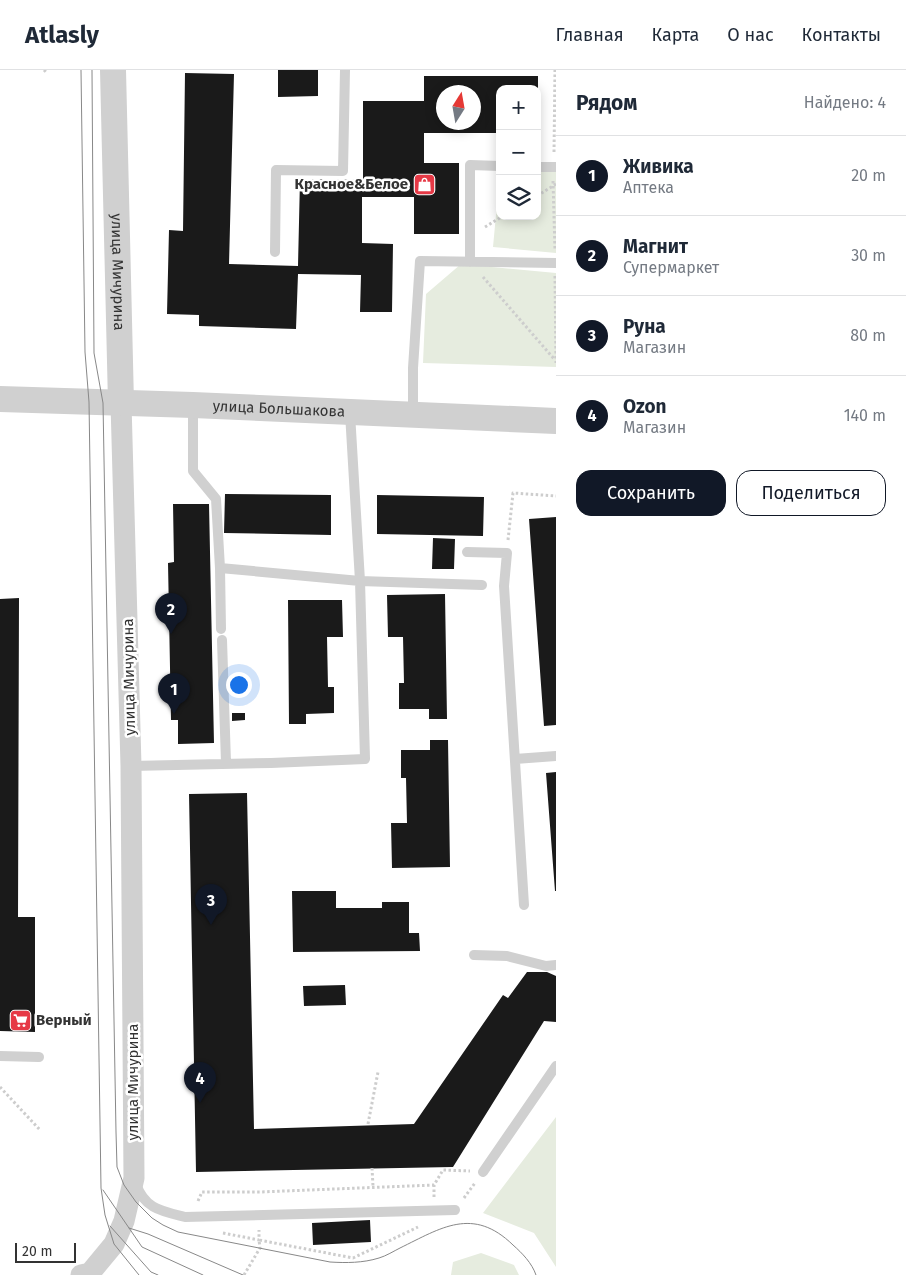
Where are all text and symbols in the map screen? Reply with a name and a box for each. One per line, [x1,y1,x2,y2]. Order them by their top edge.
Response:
text: Atlasly [25,21,99,49]
text: Главная [556,24,624,46]
text: Карта [652,24,699,46]
text: О нас [727,24,774,46]
text: Контакты [802,24,881,46]
north arrow [436,85,481,130]
map controls [496,85,541,220]
button: + [496,85,541,130]
text: Рядом [576,90,637,116]
text: Найдено: 4 [804,93,886,112]
button: − [496,130,541,175]
text: Живика [623,155,694,178]
text: 1 [588,166,596,185]
text: 20 m [851,166,886,185]
shop icon: Красное&Белое [412,172,436,196]
place label: Красное&Белое [295,175,408,193]
button: layers [496,175,541,220]
text: Аптека [623,178,674,197]
street label: улица Мичурина [107,213,128,331]
text: Магнит [623,235,688,258]
text: 2 [588,246,596,265]
text: 30 m [851,246,886,265]
text: Супермаркет [623,258,719,277]
text: Руна [623,315,666,338]
text: 3 [588,326,596,345]
text: 80 m [850,326,886,345]
text: Магазин [623,338,686,357]
text: Ozon [623,395,667,418]
street label: улица Большакова [212,397,345,421]
text: 4 [587,406,597,425]
text: 140 m [844,406,886,425]
text: Магазин [623,418,686,437]
button: Сохранить [576,470,726,516]
button: Поделиться [736,470,886,516]
pin: 2 [155,593,187,634]
street label: улица Мичурина [119,618,139,736]
your location [226,672,252,698]
pin: 1 [158,673,190,714]
pin: 3 [195,884,227,925]
supermarket icon: Верный [8,1008,32,1032]
place label: Верный [36,1011,92,1029]
street label: улица Мичурина [124,1023,142,1141]
pin: 4 [184,1062,216,1103]
scale bar [15,1240,76,1263]
text: 20 m [22,1243,52,1260]

